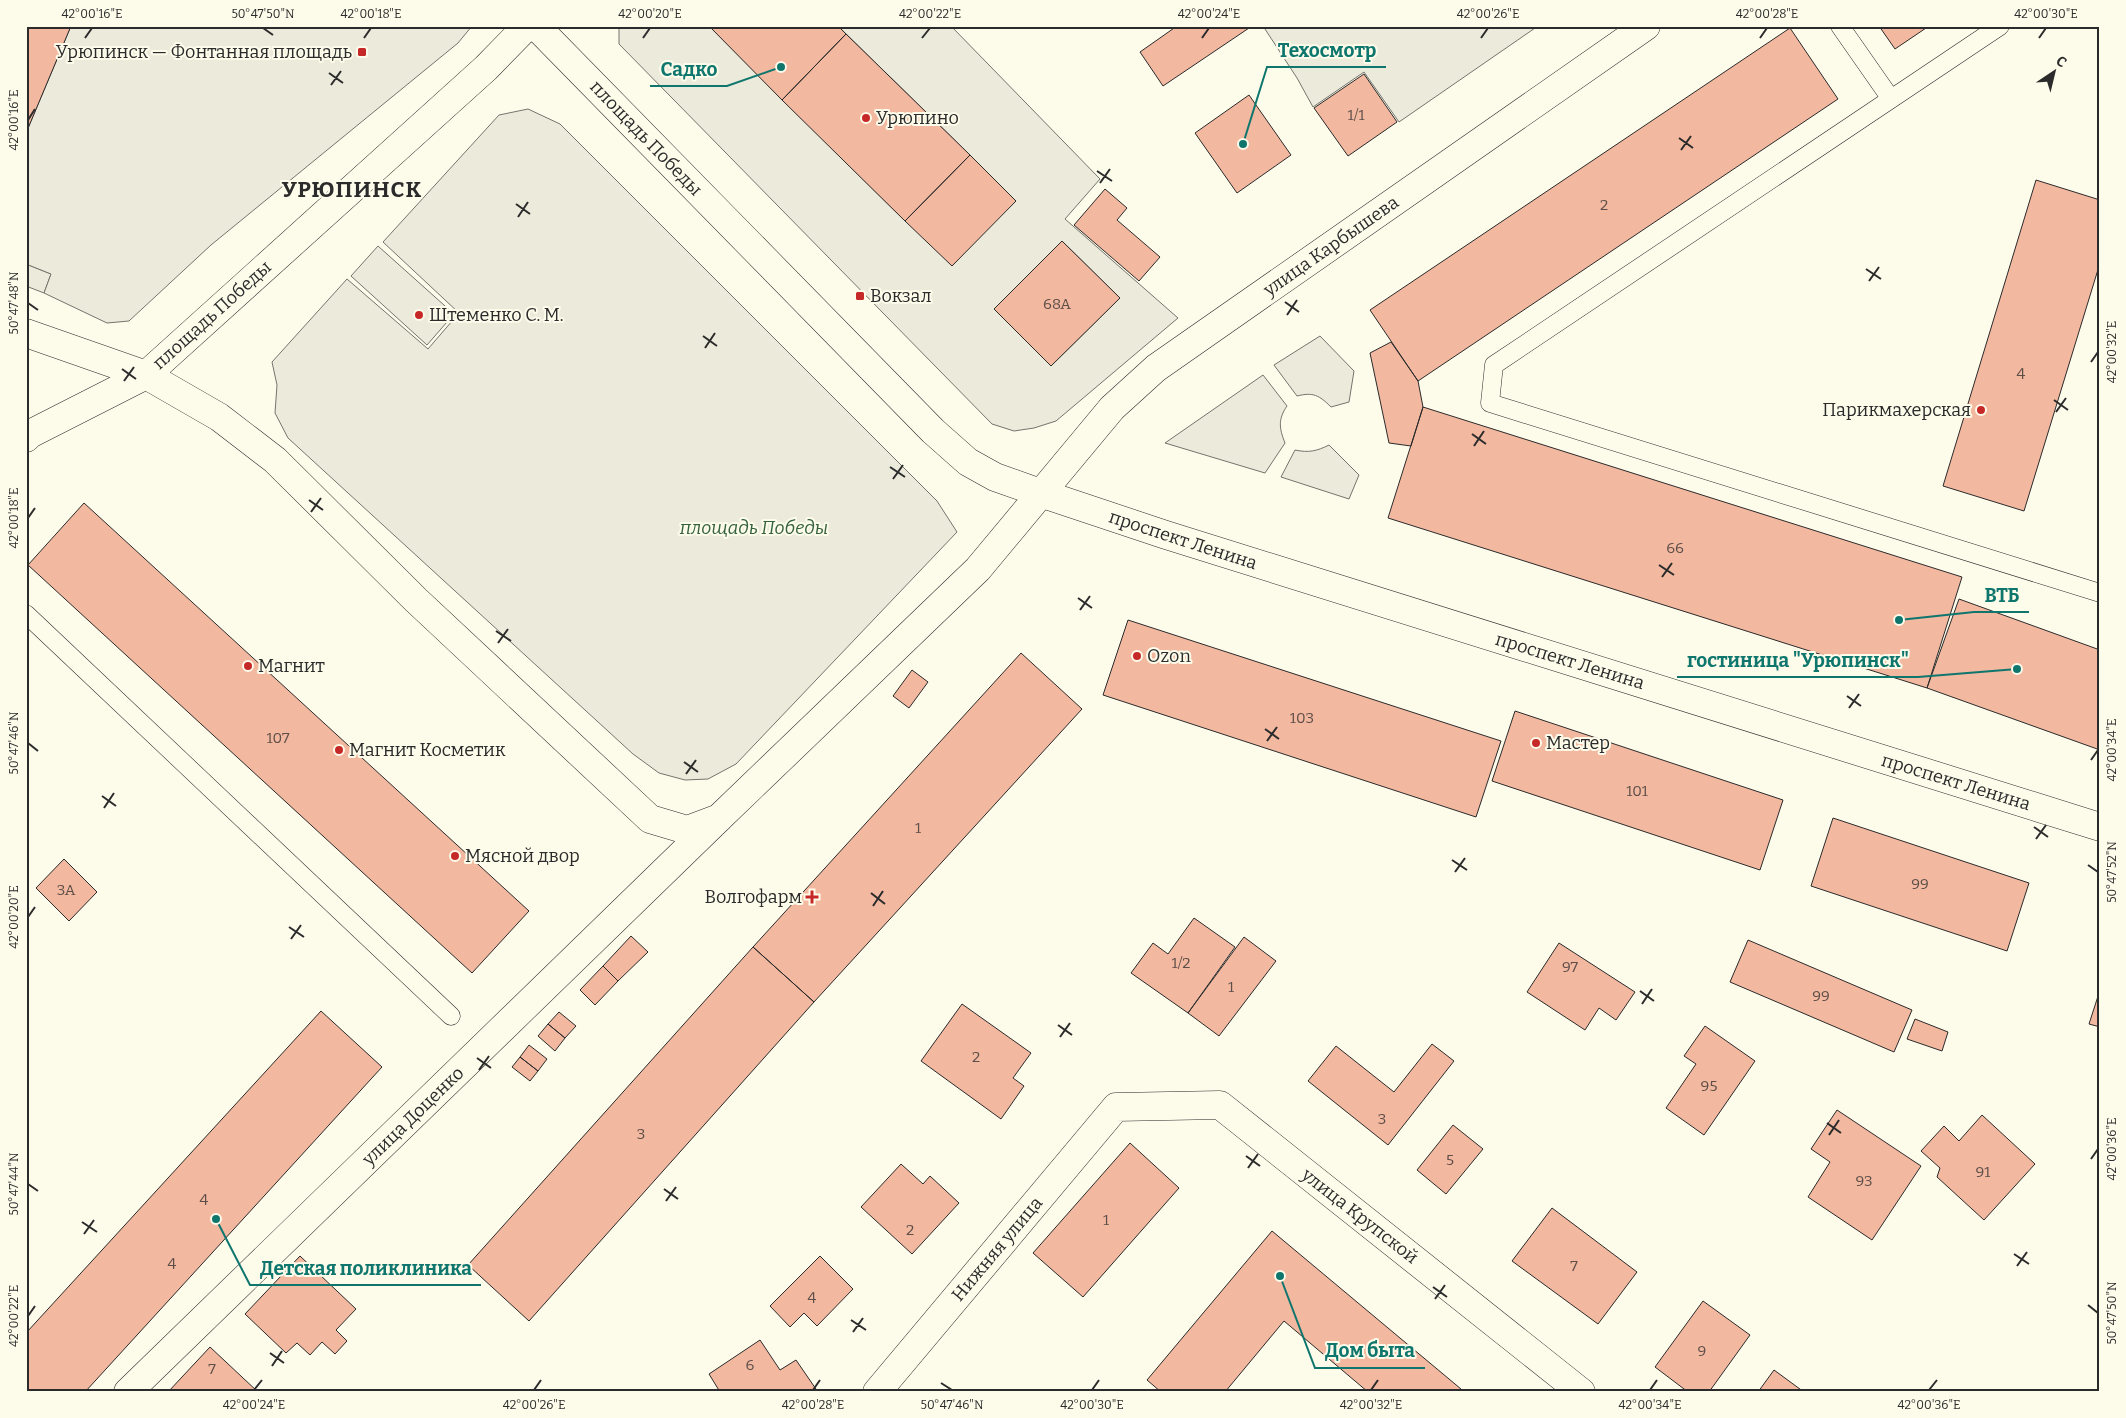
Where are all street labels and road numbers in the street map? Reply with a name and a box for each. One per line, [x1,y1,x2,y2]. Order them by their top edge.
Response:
street label: площадь Победы [585,76,707,200]
street label: улица Карбышева [1258,191,1403,301]
street label: площадь Победы [148,256,276,374]
street label: проспект Ленина [1106,506,1260,574]
street label: проспект Ленина [1493,628,1647,694]
street label: проспект Ленина [1879,749,2033,815]
street label: улица Доценко [357,1062,468,1171]
street label: улица Крупской [1297,1163,1423,1268]
street label: Нижняя улица [947,1192,1047,1306]

